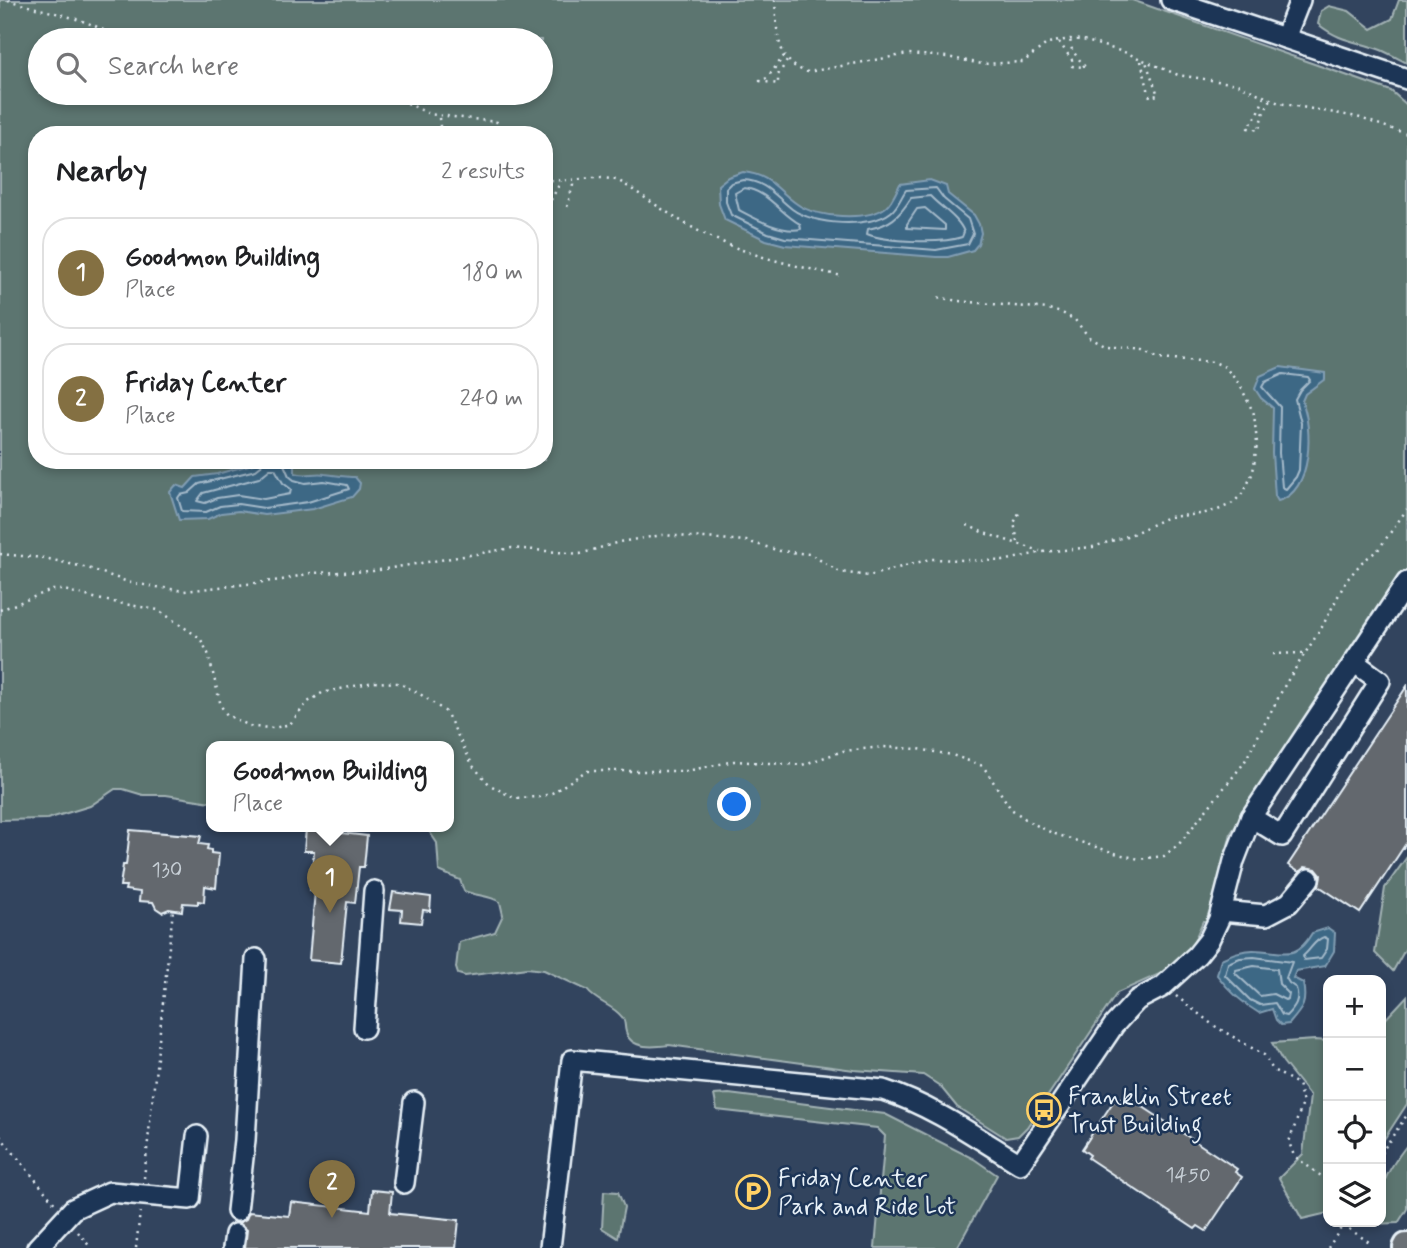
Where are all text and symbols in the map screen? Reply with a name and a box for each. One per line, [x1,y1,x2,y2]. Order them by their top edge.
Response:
search box [28,28,553,105]
icon: search [52,48,90,86]
text: Search here [108,50,239,84]
text: Nearby [56,152,147,191]
text: 2 results [441,157,525,187]
text: Goodmon Building [125,241,320,275]
text: 1 [76,258,86,288]
text: 180 m [462,258,523,288]
text: Place [125,275,176,305]
text: Friday Center [125,367,286,401]
text: 2 [75,384,87,414]
text: 240 m [459,384,523,414]
text: Place [125,401,176,431]
popup [206,741,454,832]
text: Goodmon Building [233,755,427,789]
your location [717,787,751,821]
text: Place [233,789,283,819]
pin: 1 [307,855,353,913]
house number: 130 [152,856,182,884]
map controls [1323,975,1386,1227]
button: + [1323,975,1386,1038]
button: − [1323,1038,1386,1101]
place label: Franklin Street Trust Building [1068,1082,1232,1144]
bus stop icon: Franklin Street Trust Building [1025,1091,1063,1129]
button: locate [1323,1101,1386,1164]
pin: 2 [309,1160,355,1218]
house number: 1450 [1165,1161,1211,1189]
place label: Friday Center Park and Ride Lot [778,1164,956,1223]
button: layers [1323,1164,1386,1227]
parking icon: Friday Center Park and Ride Lot [734,1173,772,1211]

